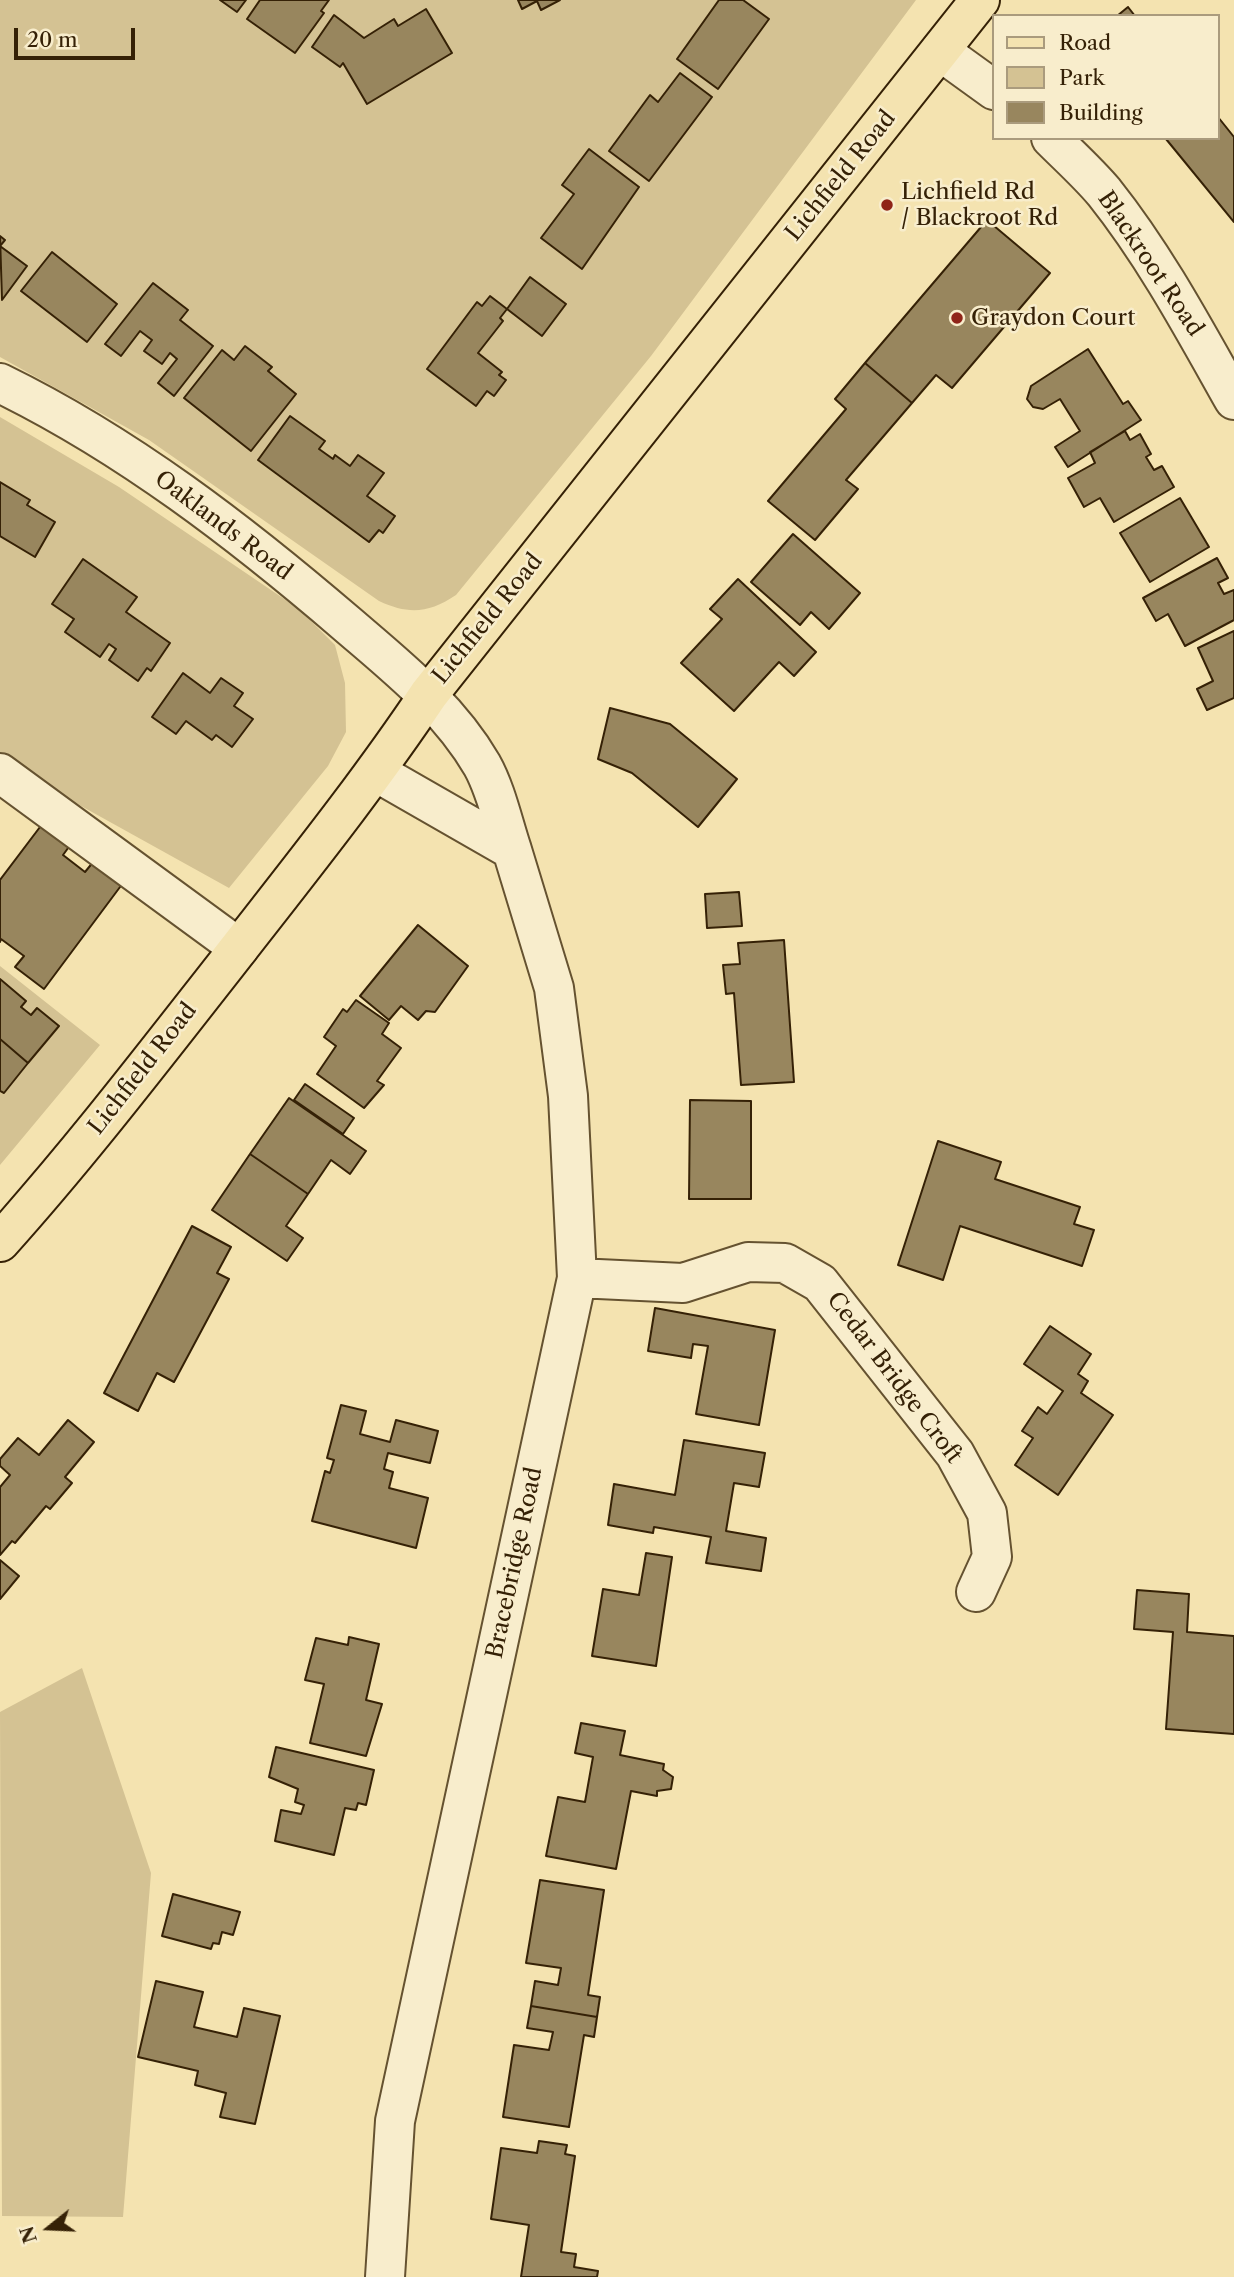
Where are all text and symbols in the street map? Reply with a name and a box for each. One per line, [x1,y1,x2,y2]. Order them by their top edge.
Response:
scale bar [18,14,138,58]
legend [992,14,1220,140]
text: 20 m [27,27,78,52]
text: Road [1059,30,1111,55]
text: Park [1059,65,1105,90]
text: Building [1059,100,1143,125]
street label: Lichfield Road [780,105,902,247]
place label: Lichfield Rd / Blackroot Rd [901,178,1058,232]
street label: Blackroot Road [1091,186,1209,342]
marker: Lichfield Rd / Blackroot Rd [879,197,895,213]
place label: Graydon Court [971,304,1135,332]
marker: Graydon Court [949,310,965,326]
street label: Oaklands Road [149,465,297,587]
street label: Lichfield Road [427,548,549,690]
street label: Lichfield Road [83,998,203,1140]
street label: Cedar Bridge Croft [821,1287,967,1469]
street label: Bracebridge Road [481,1465,549,1661]
north arrow [14,2193,84,2263]
text: N [15,2223,42,2246]

